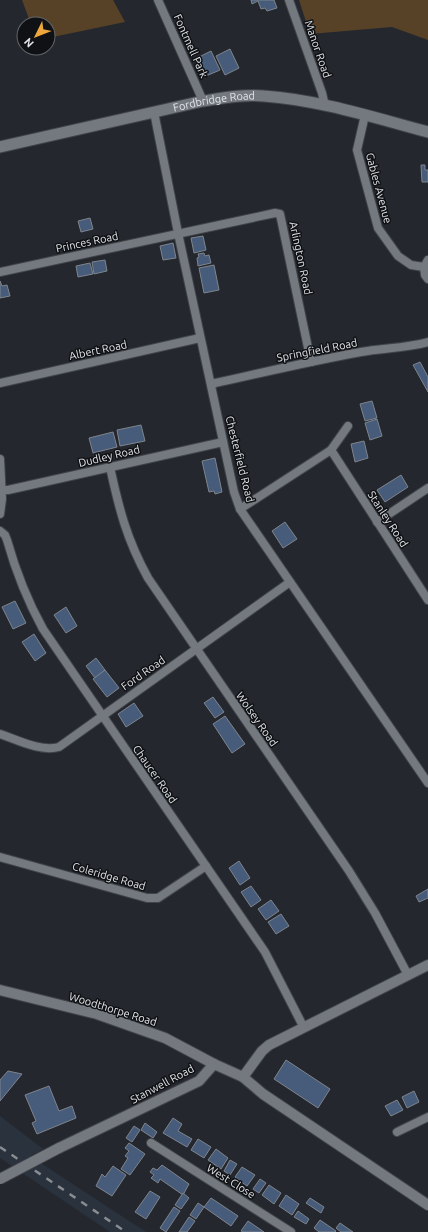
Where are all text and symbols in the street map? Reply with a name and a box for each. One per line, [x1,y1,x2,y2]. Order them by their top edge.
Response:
street label: Fontmell Park [172,12,211,80]
north arrow [16,16,56,56]
street label: Manor Road [303,19,333,79]
text: N [21,36,36,50]
street label: Fordbridge Road [172,89,255,114]
street label: Gables Avenue [364,151,394,225]
street label: Arlington Road [287,220,315,296]
street label: Princes Road [55,230,119,254]
street label: Springfield Road [276,336,358,364]
street label: Albert Road [68,338,128,362]
street label: Chesterfield Road [223,415,257,503]
street label: Dudley Road [77,443,141,469]
street label: Stanley Road [366,489,410,549]
street label: Ford Road [119,654,167,692]
street label: Wolsey Road [234,690,280,748]
street label: Chaucer Road [131,743,179,805]
street label: Coleridge Road [71,860,147,892]
street label: Woodthorpe Road [68,990,158,1028]
street label: Stanwell Road [128,1062,196,1106]
street label: West Close [205,1161,257,1201]

